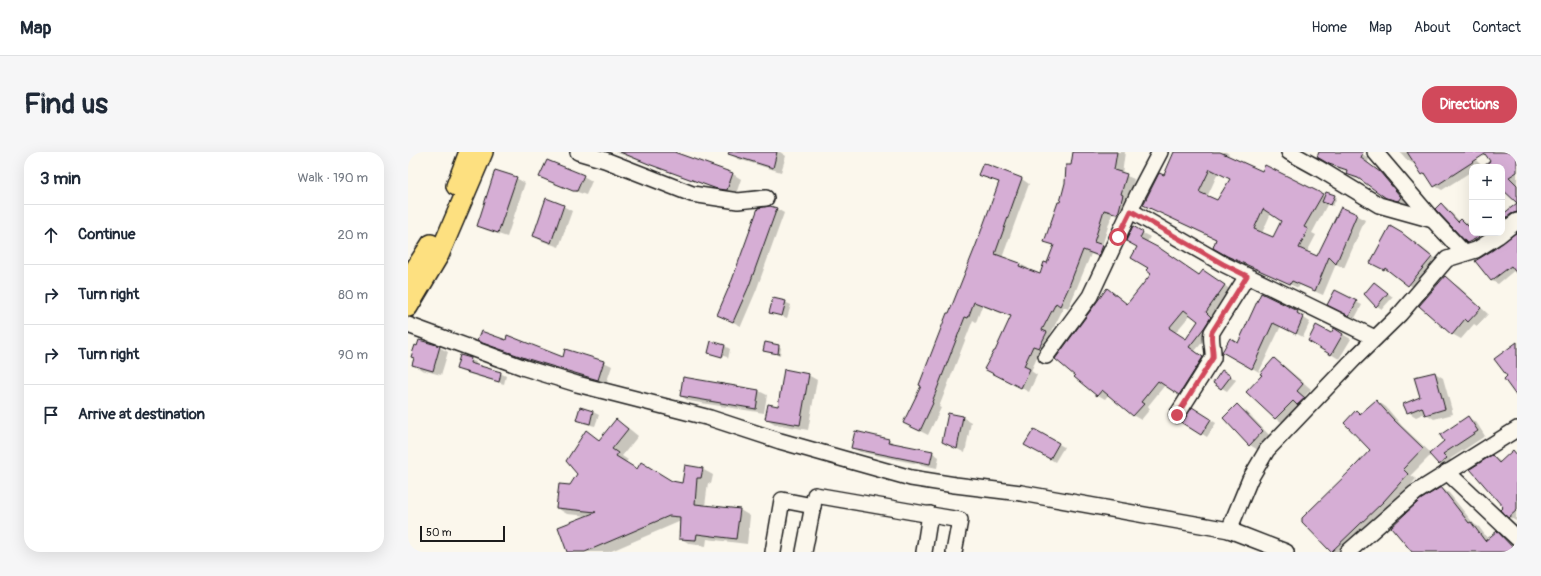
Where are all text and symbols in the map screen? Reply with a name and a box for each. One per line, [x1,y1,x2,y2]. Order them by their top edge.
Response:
text: Map [20,16,51,40]
text: Home [1312,19,1347,36]
text: Map [1369,19,1392,36]
text: About [1414,19,1450,36]
text: Contact [1472,19,1521,36]
button: Directions [1422,86,1517,123]
text: Find us [24,87,108,122]
map controls [1469,164,1505,236]
button: + [1469,164,1505,200]
text: 3 min [40,168,81,189]
text: Walk · 190 m [297,170,368,186]
button: − [1469,200,1505,236]
icon: ahead [40,224,62,246]
text: Continue [78,225,136,244]
text: 20 m [337,227,368,243]
route start [1109,228,1127,246]
icon: right [40,284,62,306]
text: Turn right [78,285,139,304]
text: 80 m [338,287,368,303]
icon: right [40,344,62,366]
text: Turn right [78,345,139,364]
text: 90 m [338,347,368,363]
icon: arrive [40,404,62,426]
text: Arrive at destination [78,405,205,424]
route end [1168,406,1186,424]
scale bar [420,524,505,543]
text: 50 m [426,526,452,539]

